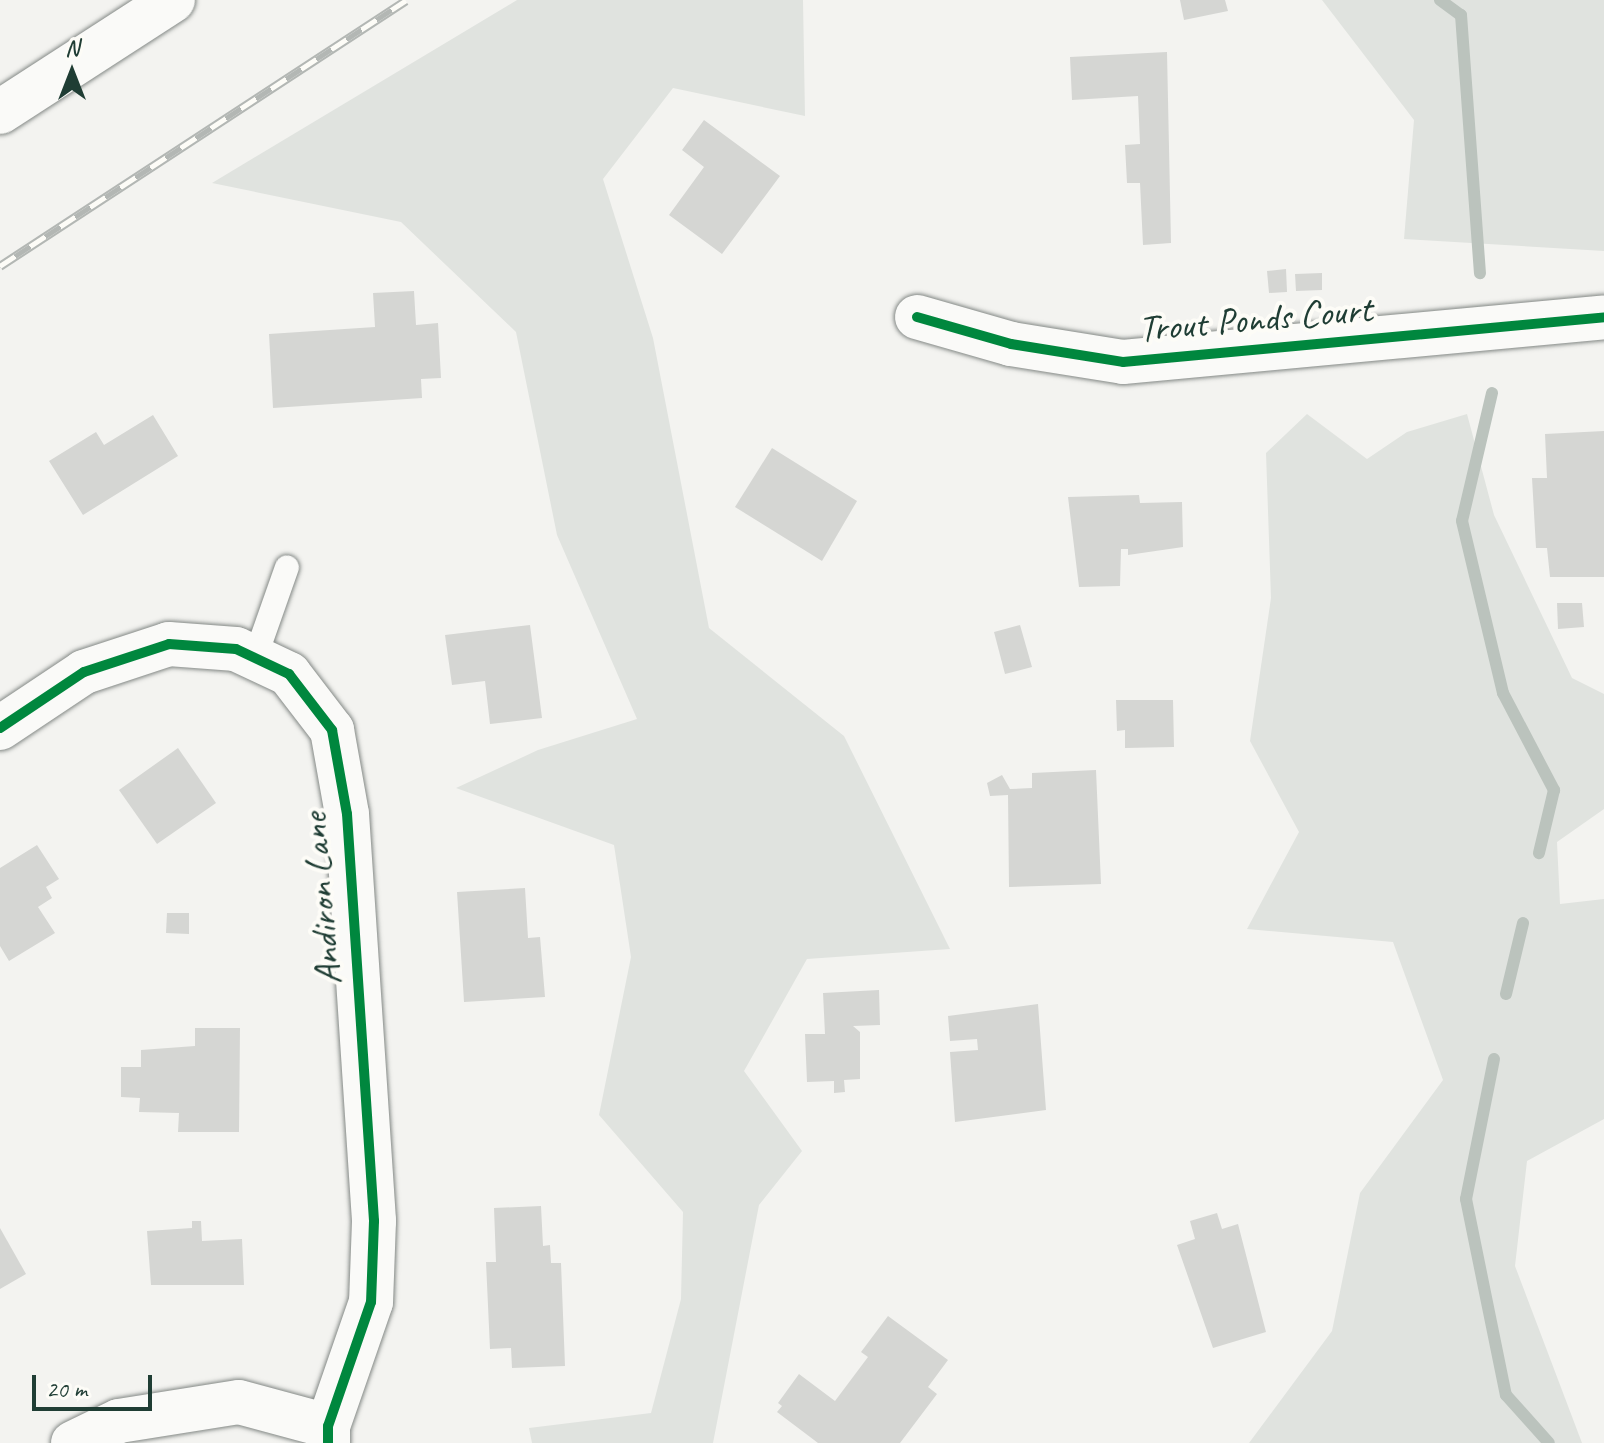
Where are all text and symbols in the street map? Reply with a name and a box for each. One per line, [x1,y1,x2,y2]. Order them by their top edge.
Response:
north arrow [32,32,112,112]
text: N [65,34,79,62]
street label: Trout Ponds Court [1137,286,1373,352]
street label: Andiron Lane [291,811,351,987]
scale bar [36,1359,156,1409]
text: 20 m [46,1374,87,1404]

